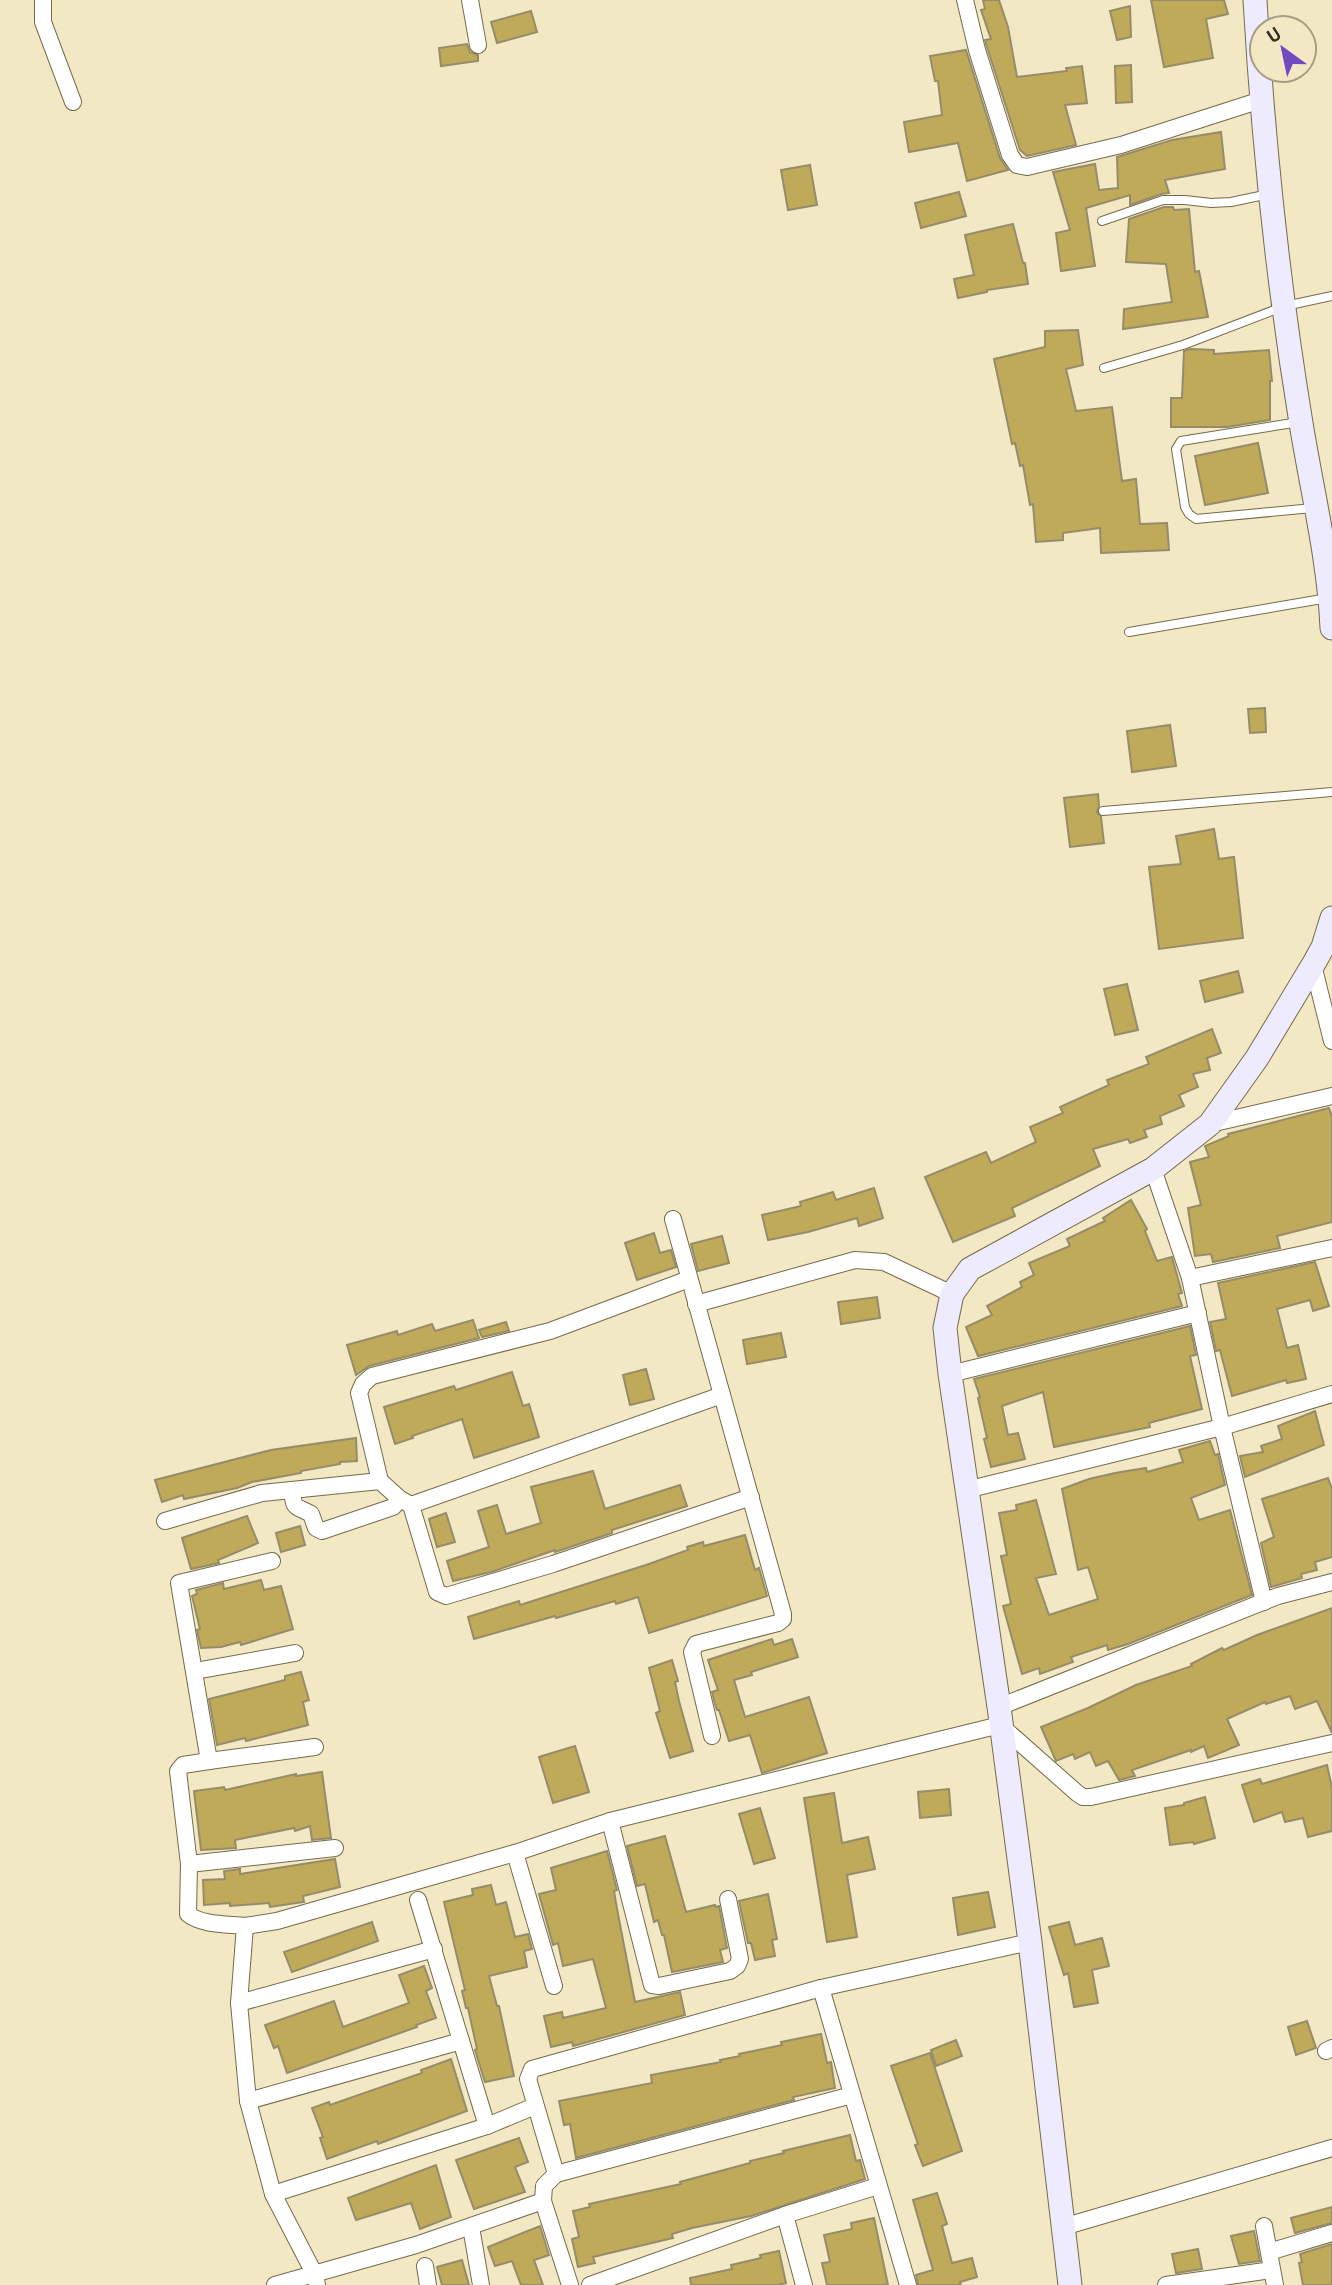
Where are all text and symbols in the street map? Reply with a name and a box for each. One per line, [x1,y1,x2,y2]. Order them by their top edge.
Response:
north arrow [1248,14,1318,84]
text: U [1262,21,1285,48]

